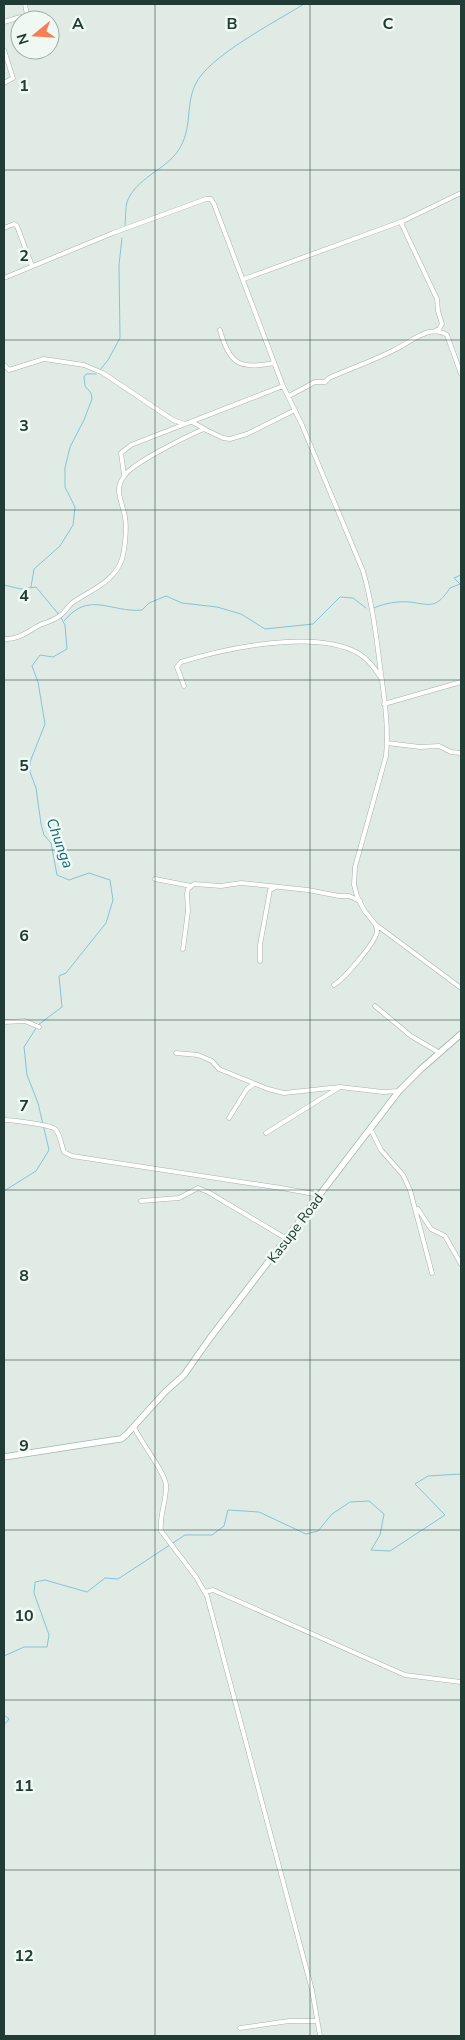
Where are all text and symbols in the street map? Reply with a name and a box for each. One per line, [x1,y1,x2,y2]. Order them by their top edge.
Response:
north arrow [10,10,60,60]
text: A [72,13,84,35]
text: B [226,13,238,35]
text: C [383,13,394,35]
text: N [12,31,34,47]
text: 1 [19,75,29,97]
text: 2 [19,245,29,267]
text: 3 [19,415,29,437]
text: 4 [19,585,29,607]
text: 5 [19,755,29,777]
water label: Chunga [42,815,78,871]
text: 6 [19,925,29,947]
text: 7 [19,1095,29,1117]
street label: Kasupe Road [263,1190,328,1267]
text: 8 [19,1265,29,1287]
text: 9 [19,1435,29,1457]
text: 10 [14,1605,34,1627]
text: 11 [14,1775,34,1797]
text: 12 [14,1945,34,1967]

